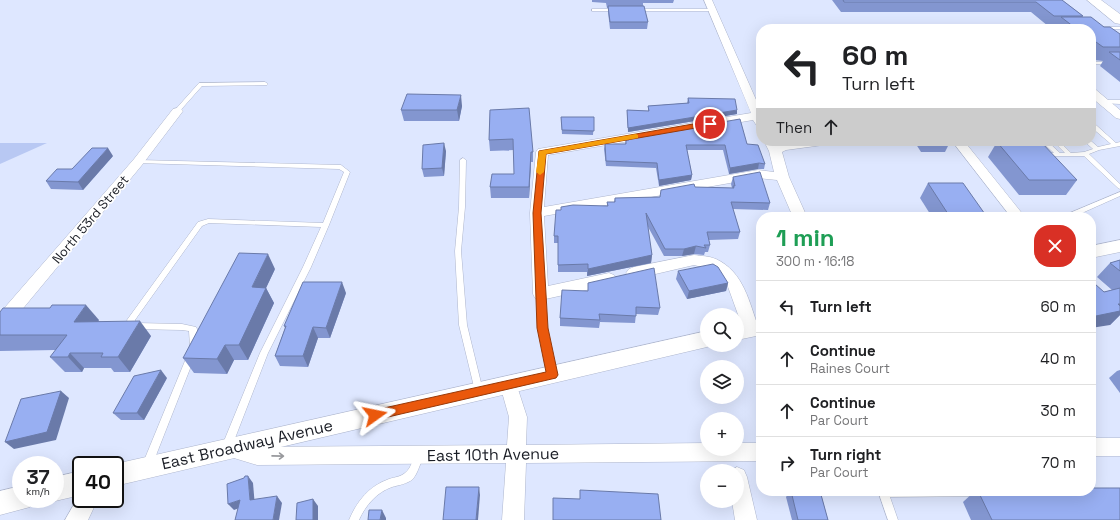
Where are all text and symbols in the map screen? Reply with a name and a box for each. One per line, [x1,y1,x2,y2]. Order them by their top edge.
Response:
text: 60 m [842,37,908,73]
icon: left [776,40,828,92]
text: Turn left [842,72,915,95]
pin [693,107,727,141]
icon: arrive [699,113,721,135]
icon: ahead [820,116,842,138]
text: Then [776,118,812,137]
street label: North 53rd Street [48,171,132,267]
text: 1 min [776,222,835,253]
button: close [1034,225,1076,267]
text: 300 m · 16:18 [776,253,854,270]
icon: left [776,296,798,318]
text: Turn left [810,297,872,316]
text: 60 m [1040,297,1076,316]
map controls [700,308,744,508]
button: search [700,308,744,352]
text: Continue [810,341,876,360]
icon: ahead [776,348,798,370]
text: 40 m [1040,349,1076,368]
button: layers [700,360,744,404]
text: Raines Court [810,360,890,377]
text: Continue [810,393,876,412]
position arrow [354,394,396,436]
icon: ahead [776,400,798,422]
text: 30 m [1041,401,1076,420]
button: + [700,412,744,456]
text: Par Court [810,412,869,429]
street label: East Broadway Avenue [159,415,335,474]
street label: East 10th Avenue [427,443,559,466]
text: Turn right [810,445,881,464]
one-way arrow [271,452,284,460]
icon: right [776,452,798,474]
text: 70 m [1041,453,1076,472]
speed limit sign: 40 [72,456,124,508]
text: 37 [26,464,50,490]
button: − [700,464,744,508]
text: Par Court [810,464,869,481]
text: km/h [26,485,50,498]

